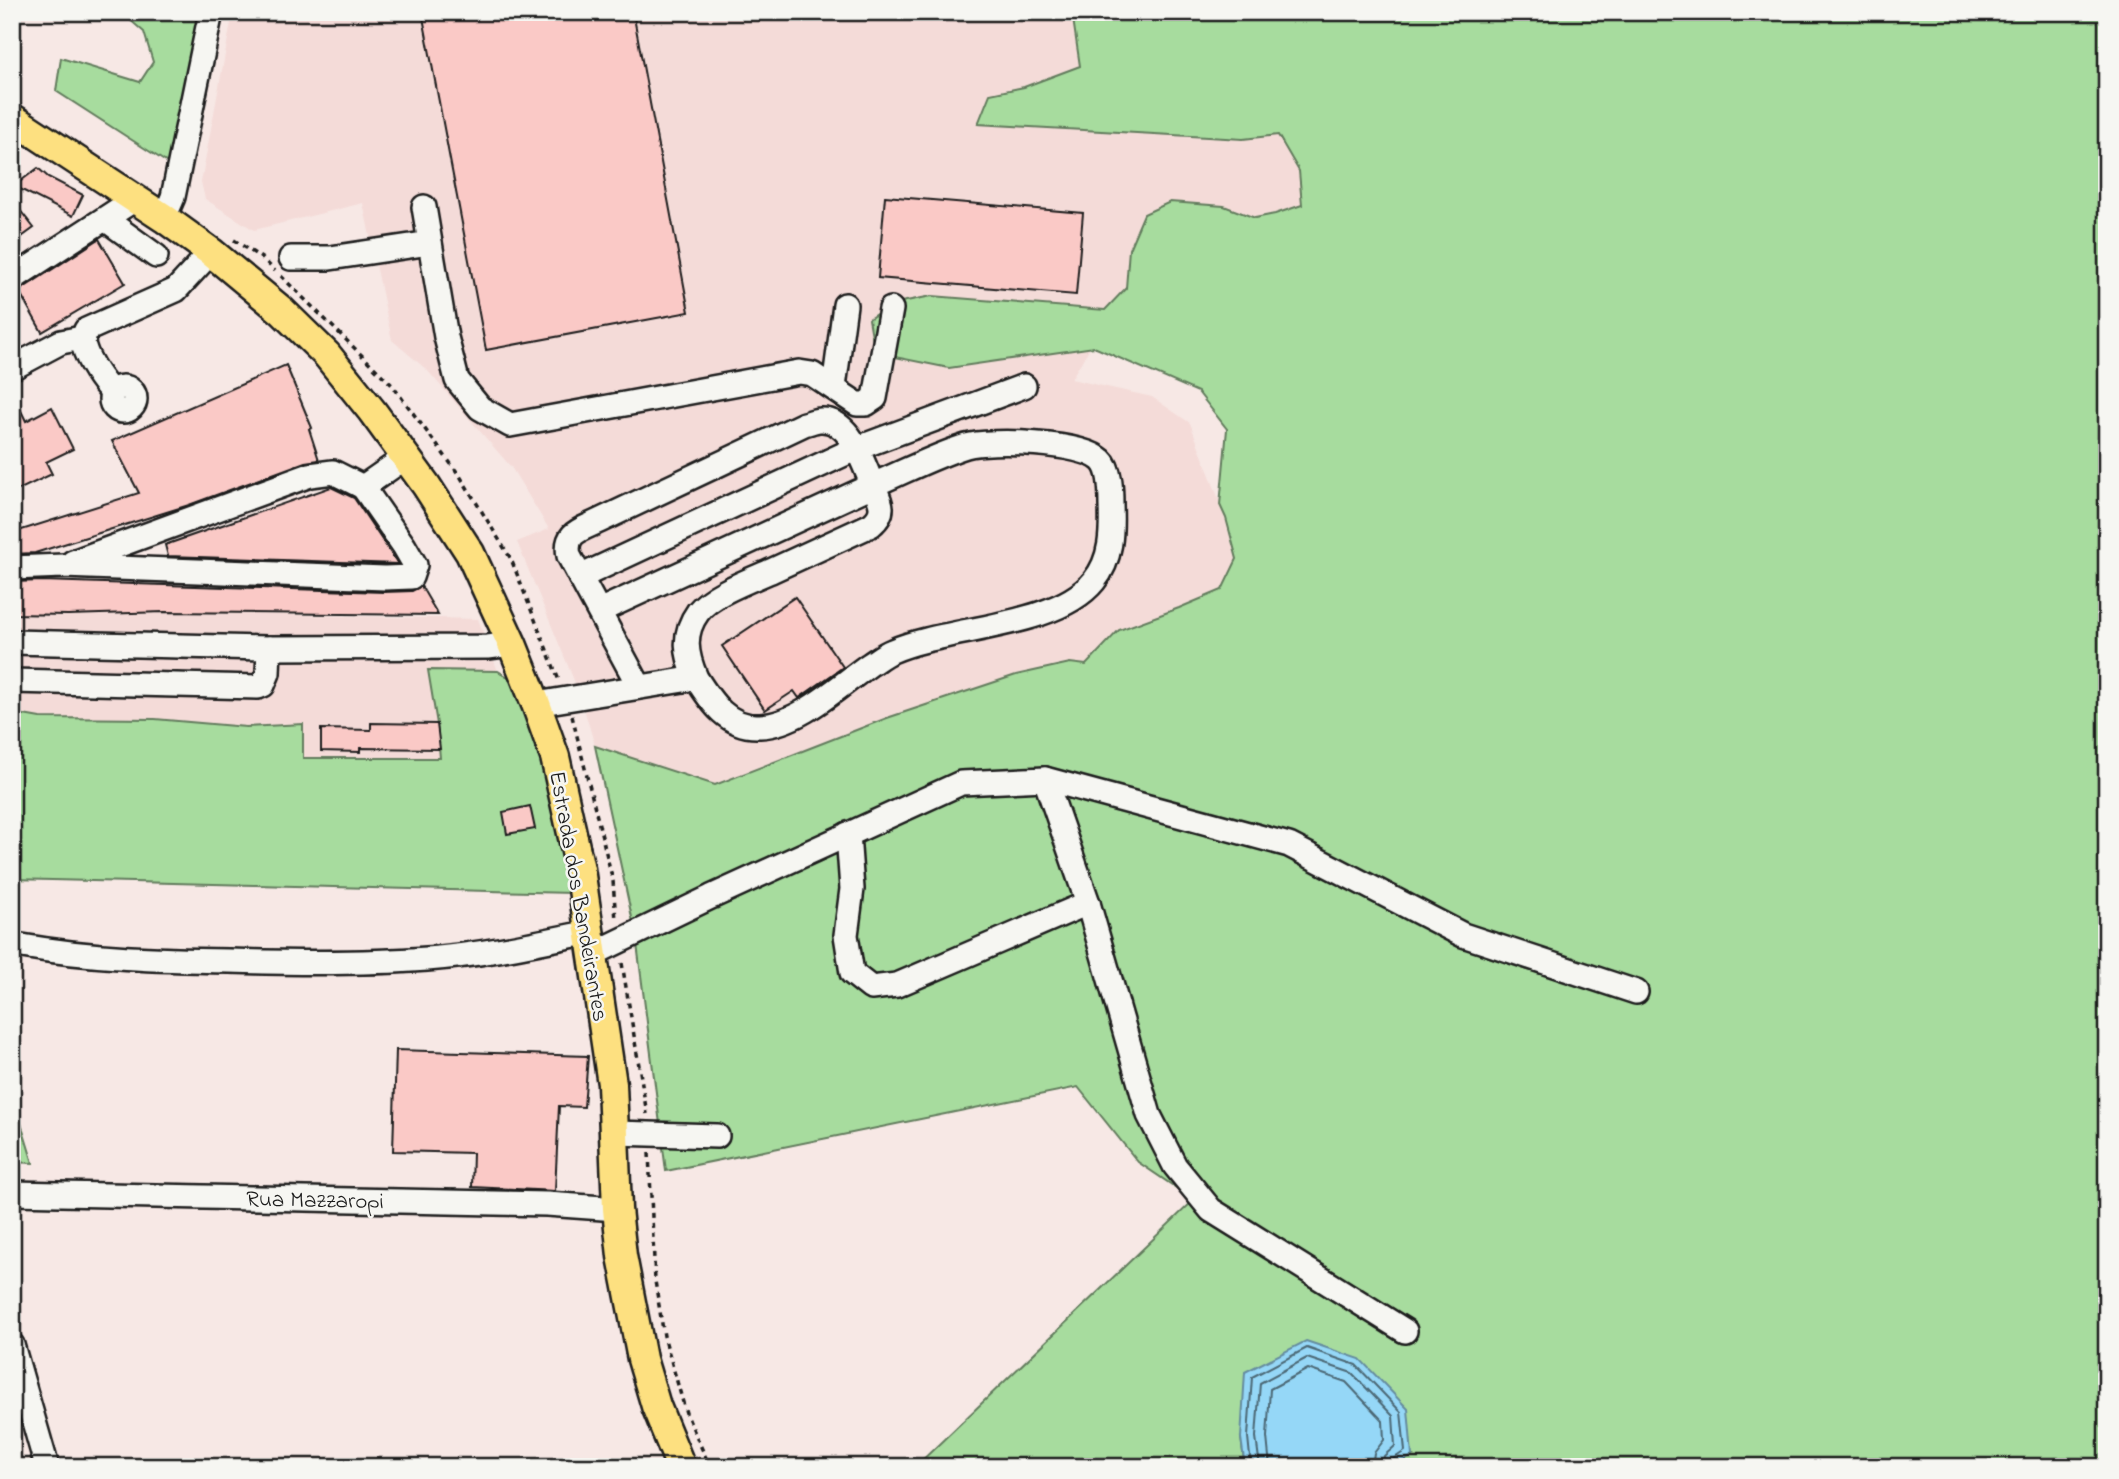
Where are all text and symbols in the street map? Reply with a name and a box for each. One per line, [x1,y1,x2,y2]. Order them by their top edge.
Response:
street label: Estrada dos Bandeirantes [539,769,616,1024]
street label: Rua Mazzaropi [246,1184,384,1219]

